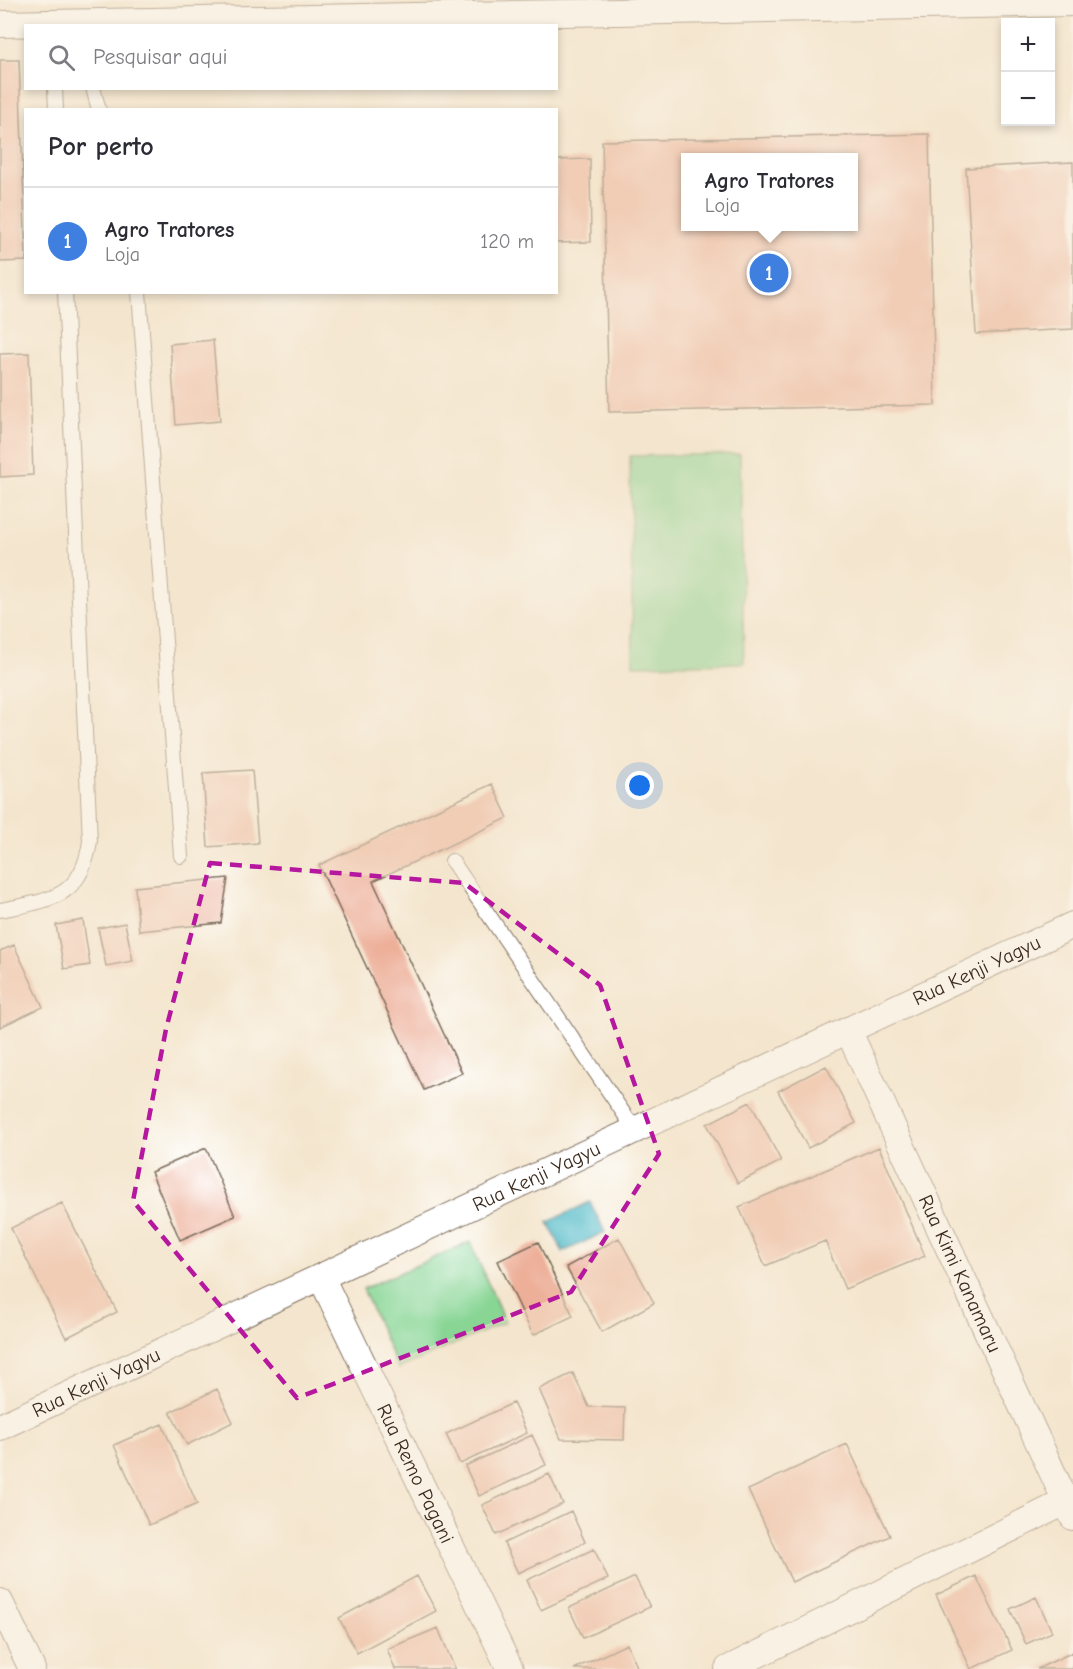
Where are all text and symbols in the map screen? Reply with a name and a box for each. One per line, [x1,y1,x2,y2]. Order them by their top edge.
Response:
map controls [1001,18,1055,126]
button: + [1001,18,1055,72]
search box [24,24,558,90]
icon: search [45,41,78,74]
text: Pesquisar aqui [93,44,228,70]
button: − [1001,72,1055,126]
text: Por perto [48,132,154,162]
popup [681,153,858,231]
text: Agro Tratores [705,168,834,194]
text: Loja [705,194,740,217]
text: Agro Tratores [105,217,234,243]
text: 1 [64,230,71,253]
text: 120 m [480,230,534,253]
text: Loja [105,243,140,266]
pin: 1 [750,250,788,296]
your location [625,771,654,800]
street label: Rua Kenji Yagyu [909,930,1044,1010]
street label: Rua Kenji Yagyu [469,1136,604,1216]
street label: Rua Kimi Kanamaru [914,1191,1007,1356]
street label: Rua Kenji Yagyu [29,1342,163,1422]
street label: Rua Remo Pagani [372,1400,459,1547]

